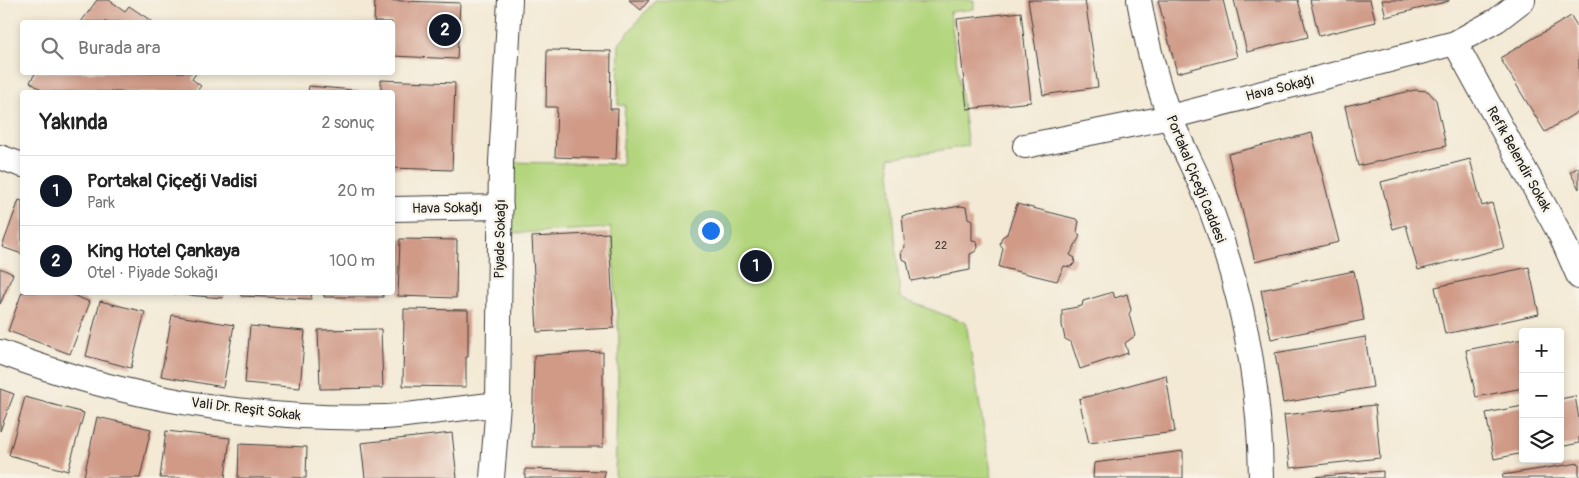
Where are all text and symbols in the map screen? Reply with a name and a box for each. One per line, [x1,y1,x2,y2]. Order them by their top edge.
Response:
pin: 2 [429,11,461,49]
search box [20,20,395,75]
icon: search [38,34,66,62]
text: Burada ara [78,36,161,60]
street label: Hava Sokağı [1244,71,1316,105]
street label: Refik Belendir Sokak [1483,104,1555,215]
text: Yakında [40,109,107,136]
text: 2 sonuç [322,113,375,133]
street label: Portakal Çiçeği Caddesi [1163,113,1229,245]
text: Portakal Çiçeği Vadisi [87,169,257,193]
text: 1 [53,181,59,201]
text: 20 m [337,181,375,201]
text: Park [87,193,115,213]
street label: Hava Sokağı [412,199,482,217]
street label: Piyade Sokağı [491,199,509,279]
your location [698,218,724,244]
text: King Hotel Çankaya [87,239,240,263]
house number: 22 [935,239,947,252]
pin: 1 [740,247,772,285]
text: 2 [52,251,60,271]
text: 100 m [329,251,375,271]
text: Otel · Piyade Sokağı [87,263,218,283]
map controls [1519,328,1564,463]
button: + [1519,328,1564,373]
button: − [1519,373,1564,418]
street label: Vali Dr. Reşit Sokak [190,394,302,424]
button: layers [1519,418,1564,463]

